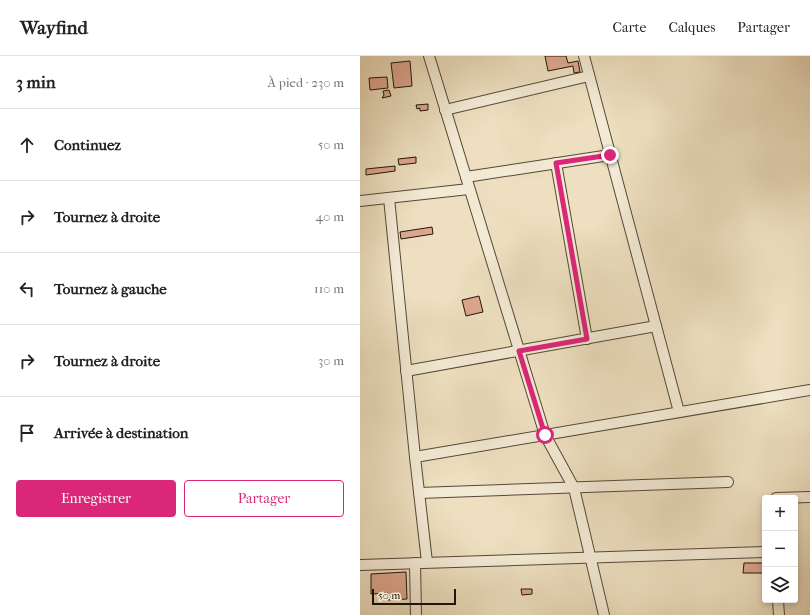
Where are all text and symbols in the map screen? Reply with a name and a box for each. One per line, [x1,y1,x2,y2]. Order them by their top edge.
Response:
text: Wayfind [20,17,88,39]
text: Carte [613,19,646,36]
text: Calques [668,19,715,36]
text: Partager [737,19,790,36]
text: 3 min [16,72,56,92]
text: À pied · 230 m [268,75,344,90]
icon: ahead [16,134,38,156]
text: Continuez [54,136,121,154]
text: 50 m [318,137,344,152]
route end [601,146,619,164]
icon: right [16,206,38,228]
text: Tournez à droite [54,208,160,226]
text: 40 m [316,209,344,224]
icon: left [16,278,38,300]
text: Tournez à gauche [54,280,167,298]
text: 110 m [314,281,344,296]
icon: right [16,350,38,372]
text: Tournez à droite [54,352,160,370]
text: 30 m [318,353,344,368]
icon: arrive [16,422,38,444]
text: Arrivée à destination [54,424,189,442]
route start [536,426,554,444]
button: Enregistrer [16,480,176,517]
button: Partager [184,480,344,517]
map controls [762,495,798,603]
button: + [762,495,798,531]
button: − [762,531,798,567]
button: layers [762,567,798,603]
scale bar [372,587,456,606]
text: 50 m [378,589,400,602]

